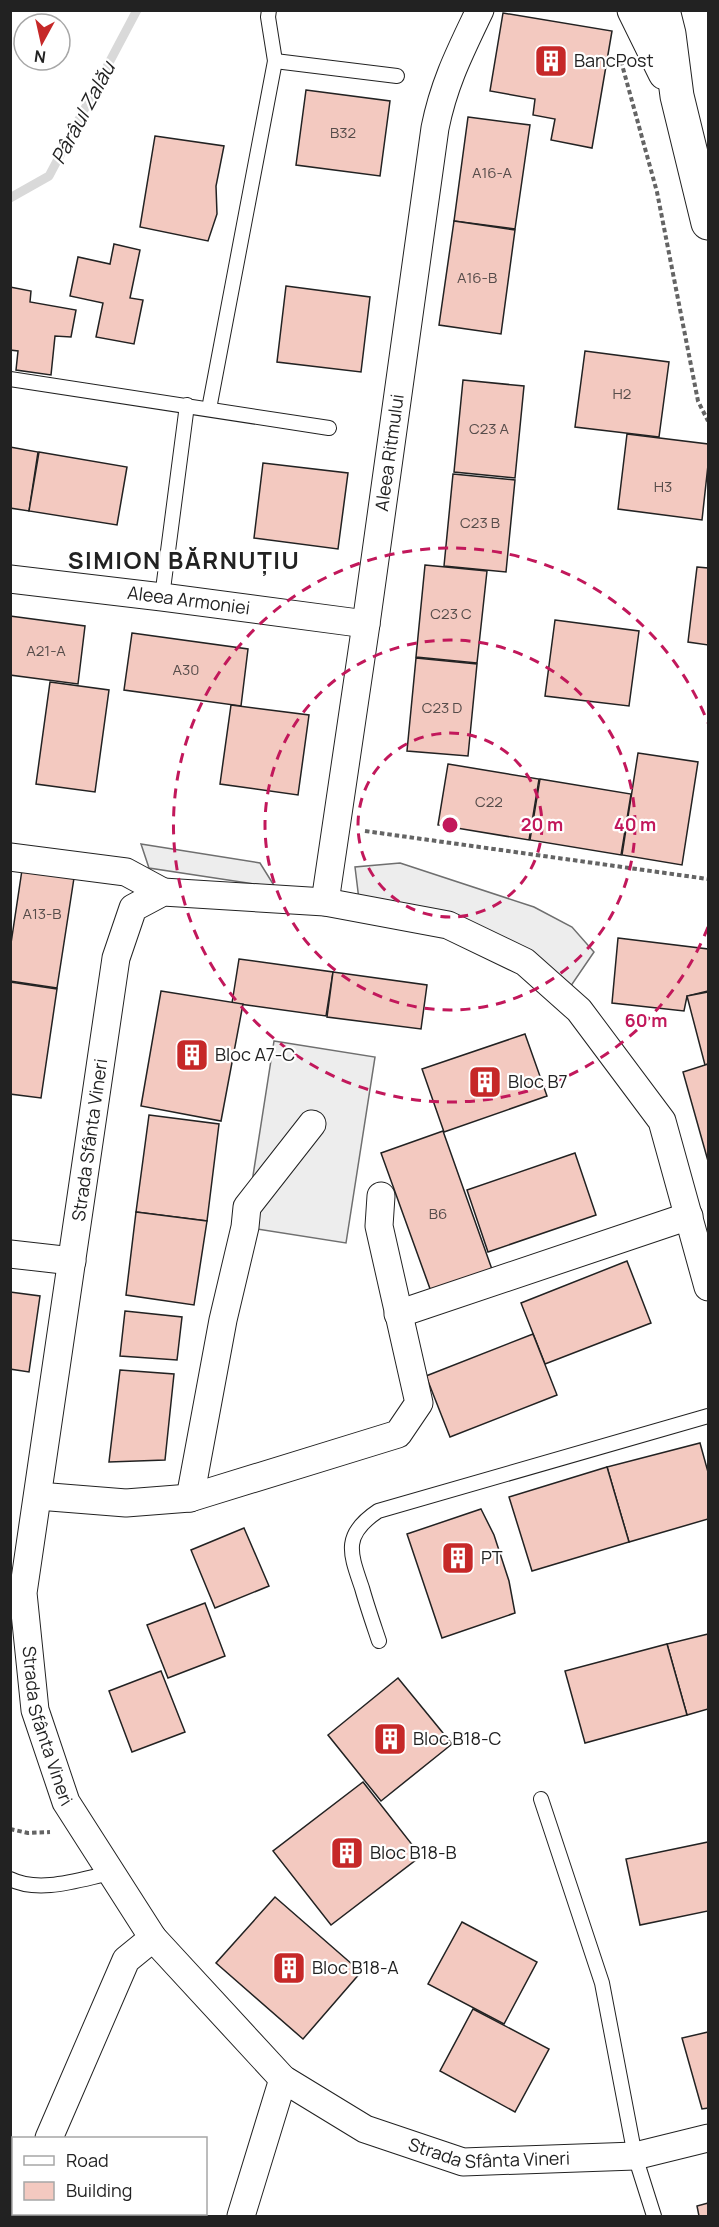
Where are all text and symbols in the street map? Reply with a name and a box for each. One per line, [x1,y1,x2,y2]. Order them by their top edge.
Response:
north arrow [12,12,72,72]
building icon: BancPost [533,43,569,79]
text: N [33,45,47,69]
place label: BancPost [574,48,654,72]
water label: Pârâul Zalău [44,55,122,169]
house number: B32 [330,122,356,143]
house number: A16-A [472,162,513,183]
house number: A16-B [457,267,497,288]
house number: H2 [613,383,631,404]
street label: Aleea Ritmului [369,392,409,513]
house number: C23 A [469,418,510,439]
house number: H3 [654,476,672,497]
house number: C23 B [460,512,500,533]
district label: SIMION BĂRNUȚIU [68,543,300,576]
street label: Aleea Armoniei [126,580,252,620]
house number: C23 C [430,603,472,624]
house number: A21-A [26,640,66,661]
house number: A30 [173,659,199,680]
house number: C23 D [422,697,462,718]
house number: C22 [475,791,503,812]
text: 20 m [521,812,563,836]
text: 40 m [614,812,656,836]
centre of rings [440,815,460,835]
house number: A13-B [22,903,62,924]
text: 60 m [625,1008,667,1032]
building icon: Bloc A7-C [174,1037,210,1073]
place label: Bloc A7-C [215,1042,295,1066]
street label: Strada Sfânta Vineri [66,1057,112,1223]
building icon: Bloc B7 [467,1064,503,1100]
place label: Bloc B7 [508,1069,568,1093]
house number: B6 [429,1203,447,1224]
building icon: PT [440,1540,476,1576]
place label: PT [481,1545,503,1569]
street label: Strada Sfânta Vineri [18,1645,78,1810]
building icon: Bloc B18-C [372,1721,408,1757]
place label: Bloc B18-C [413,1726,502,1750]
building icon: Bloc B18-B [329,1835,365,1871]
place label: Bloc B18-B [370,1840,457,1864]
building icon: Bloc B18-A [271,1950,307,1986]
place label: Bloc B18-A [312,1955,399,1979]
street label: Strada Sfânta Vineri [405,2131,570,2173]
legend [12,2137,207,2215]
text: Road [66,2148,109,2172]
text: Building [66,2178,132,2202]

